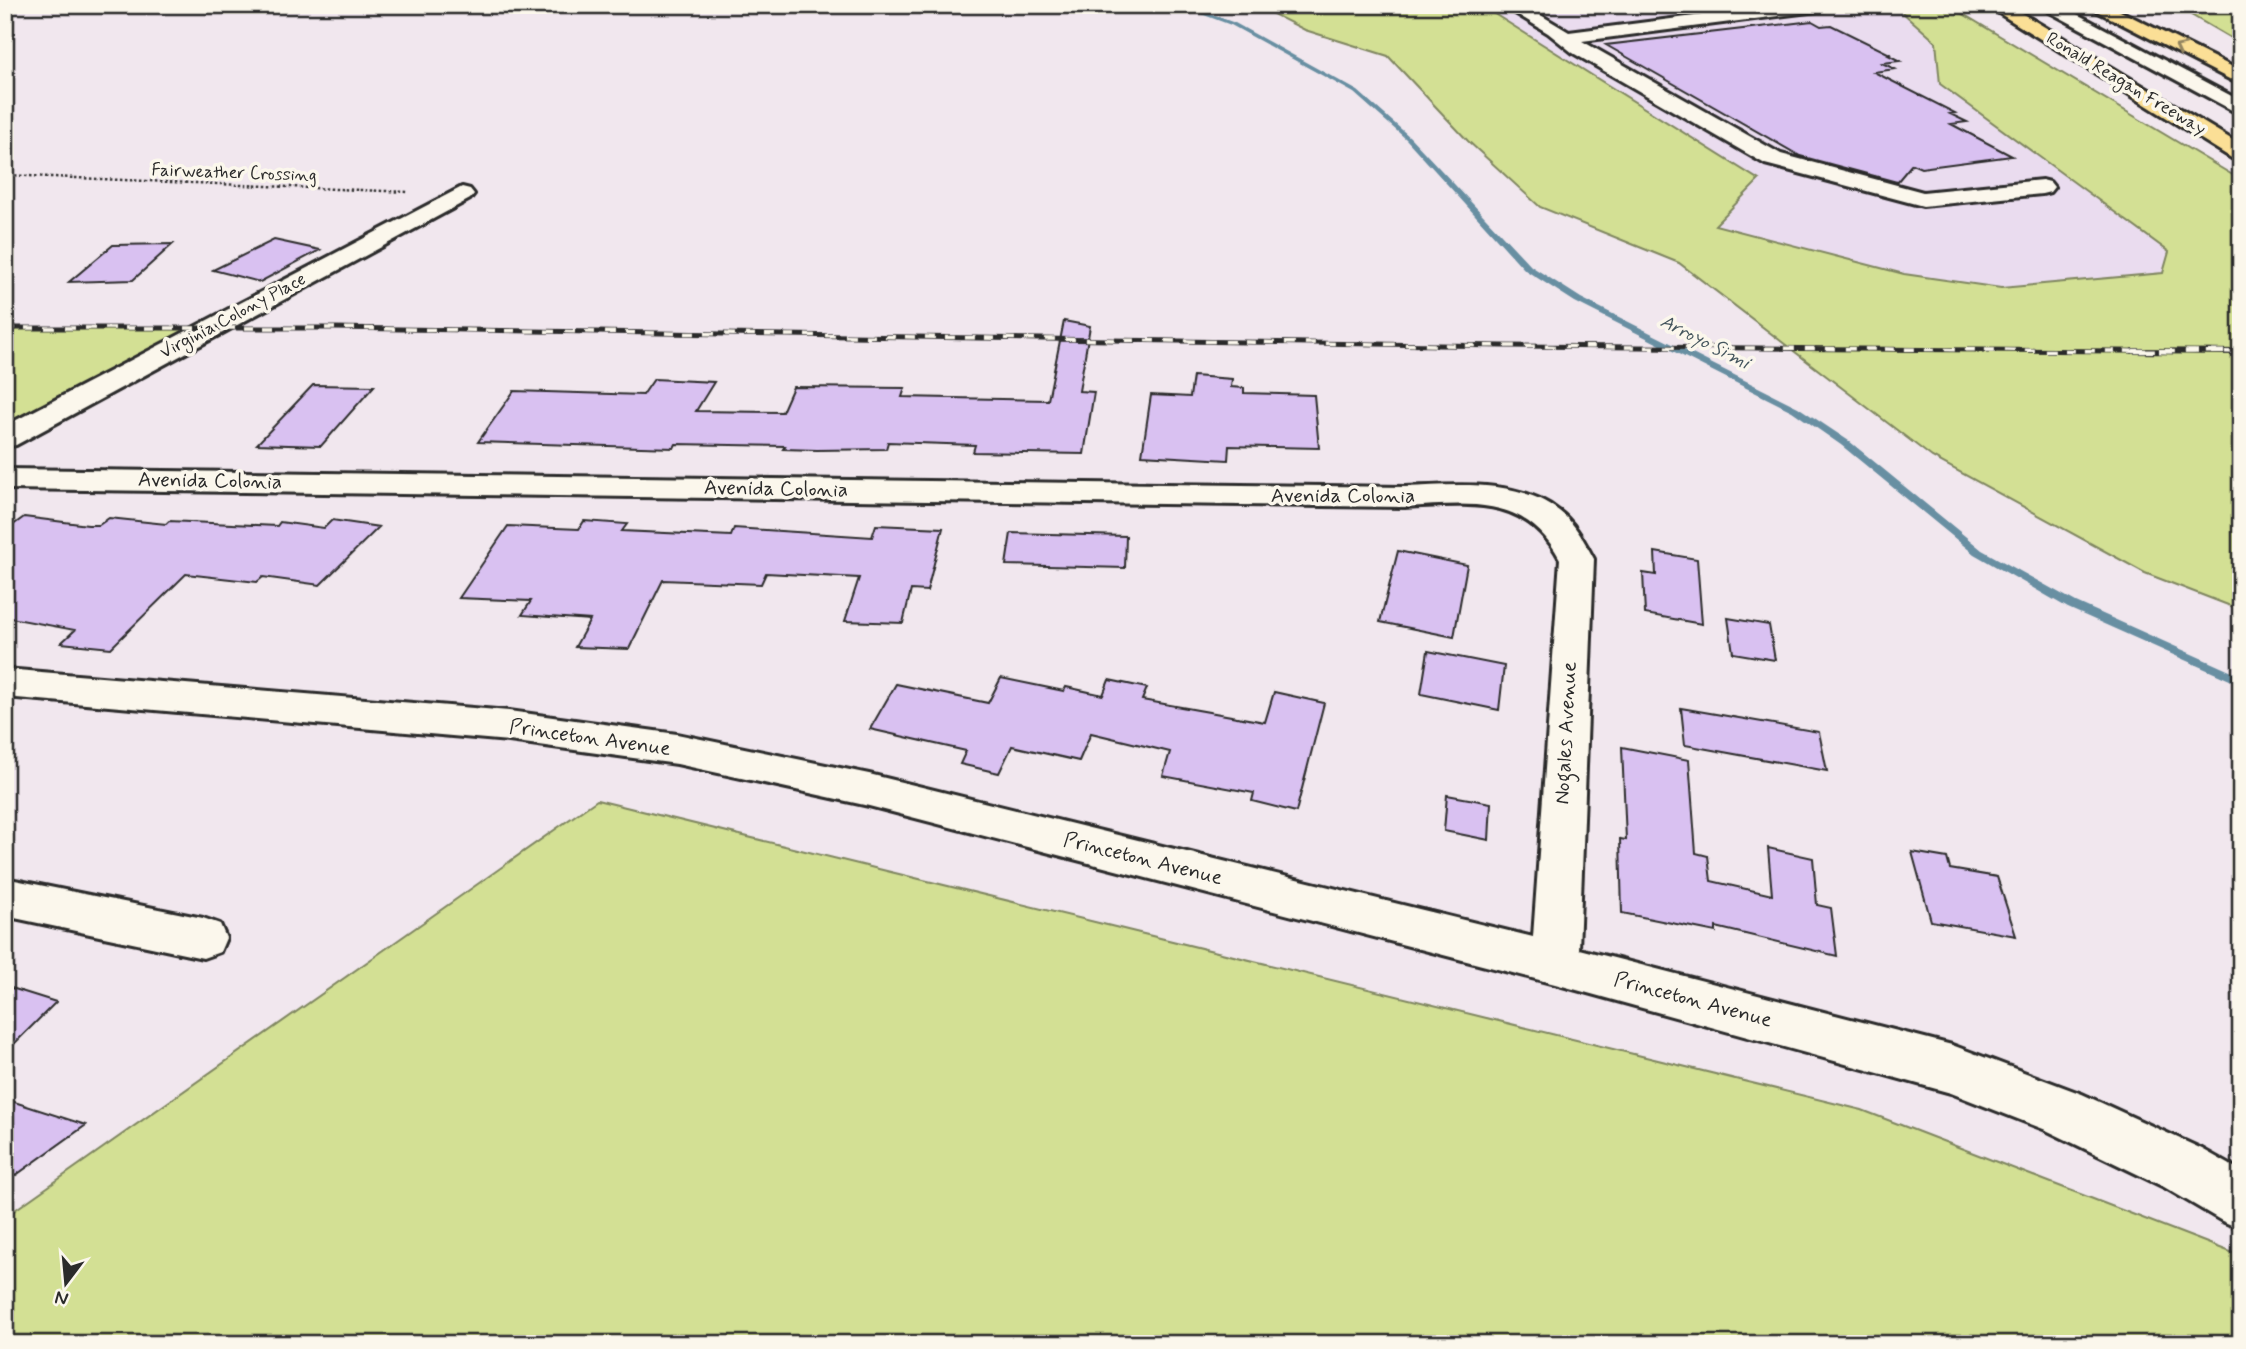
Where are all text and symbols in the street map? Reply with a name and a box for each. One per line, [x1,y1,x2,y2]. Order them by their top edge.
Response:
street label: Ronald Reagan Freeway [2041,27,2210,142]
one-way arrow [2175,43,2187,57]
street label: Fairweather Crossing [151,158,317,188]
street label: Virginia Colony Place [156,267,311,366]
water label: Arroyo Simi [1656,309,1756,376]
street label: Avenida Colonia [138,466,282,496]
street label: Avenida Colonia [704,474,848,504]
street label: Avenida Colonia [1271,482,1415,510]
street label: Nogales Avenue [1548,661,1586,805]
street label: Princeton Avenue [507,713,673,763]
street label: Princeton Avenue [1061,826,1225,892]
street label: Princeton Avenue [1611,965,1775,1035]
north arrow [32,1248,102,1318]
text: N [52,1284,71,1312]

